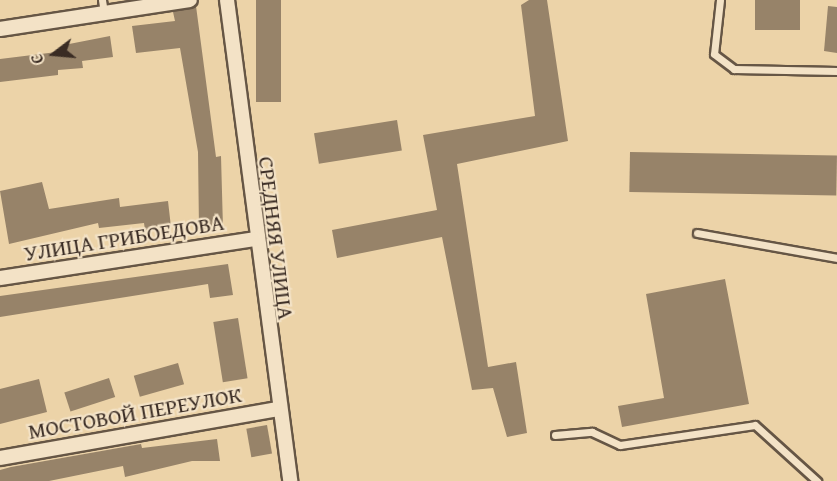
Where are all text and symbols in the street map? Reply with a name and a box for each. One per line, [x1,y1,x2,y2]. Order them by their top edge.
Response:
north arrow [24,24,84,84]
text: С [24,51,49,67]
street label: СРЕДНЯЯ УЛИЦА [253,155,299,321]
street label: УЛИЦА ГРИБОЕДОВА [22,209,226,267]
street label: МОСТОВОЙ ПЕРЕУЛОК [26,381,244,445]

